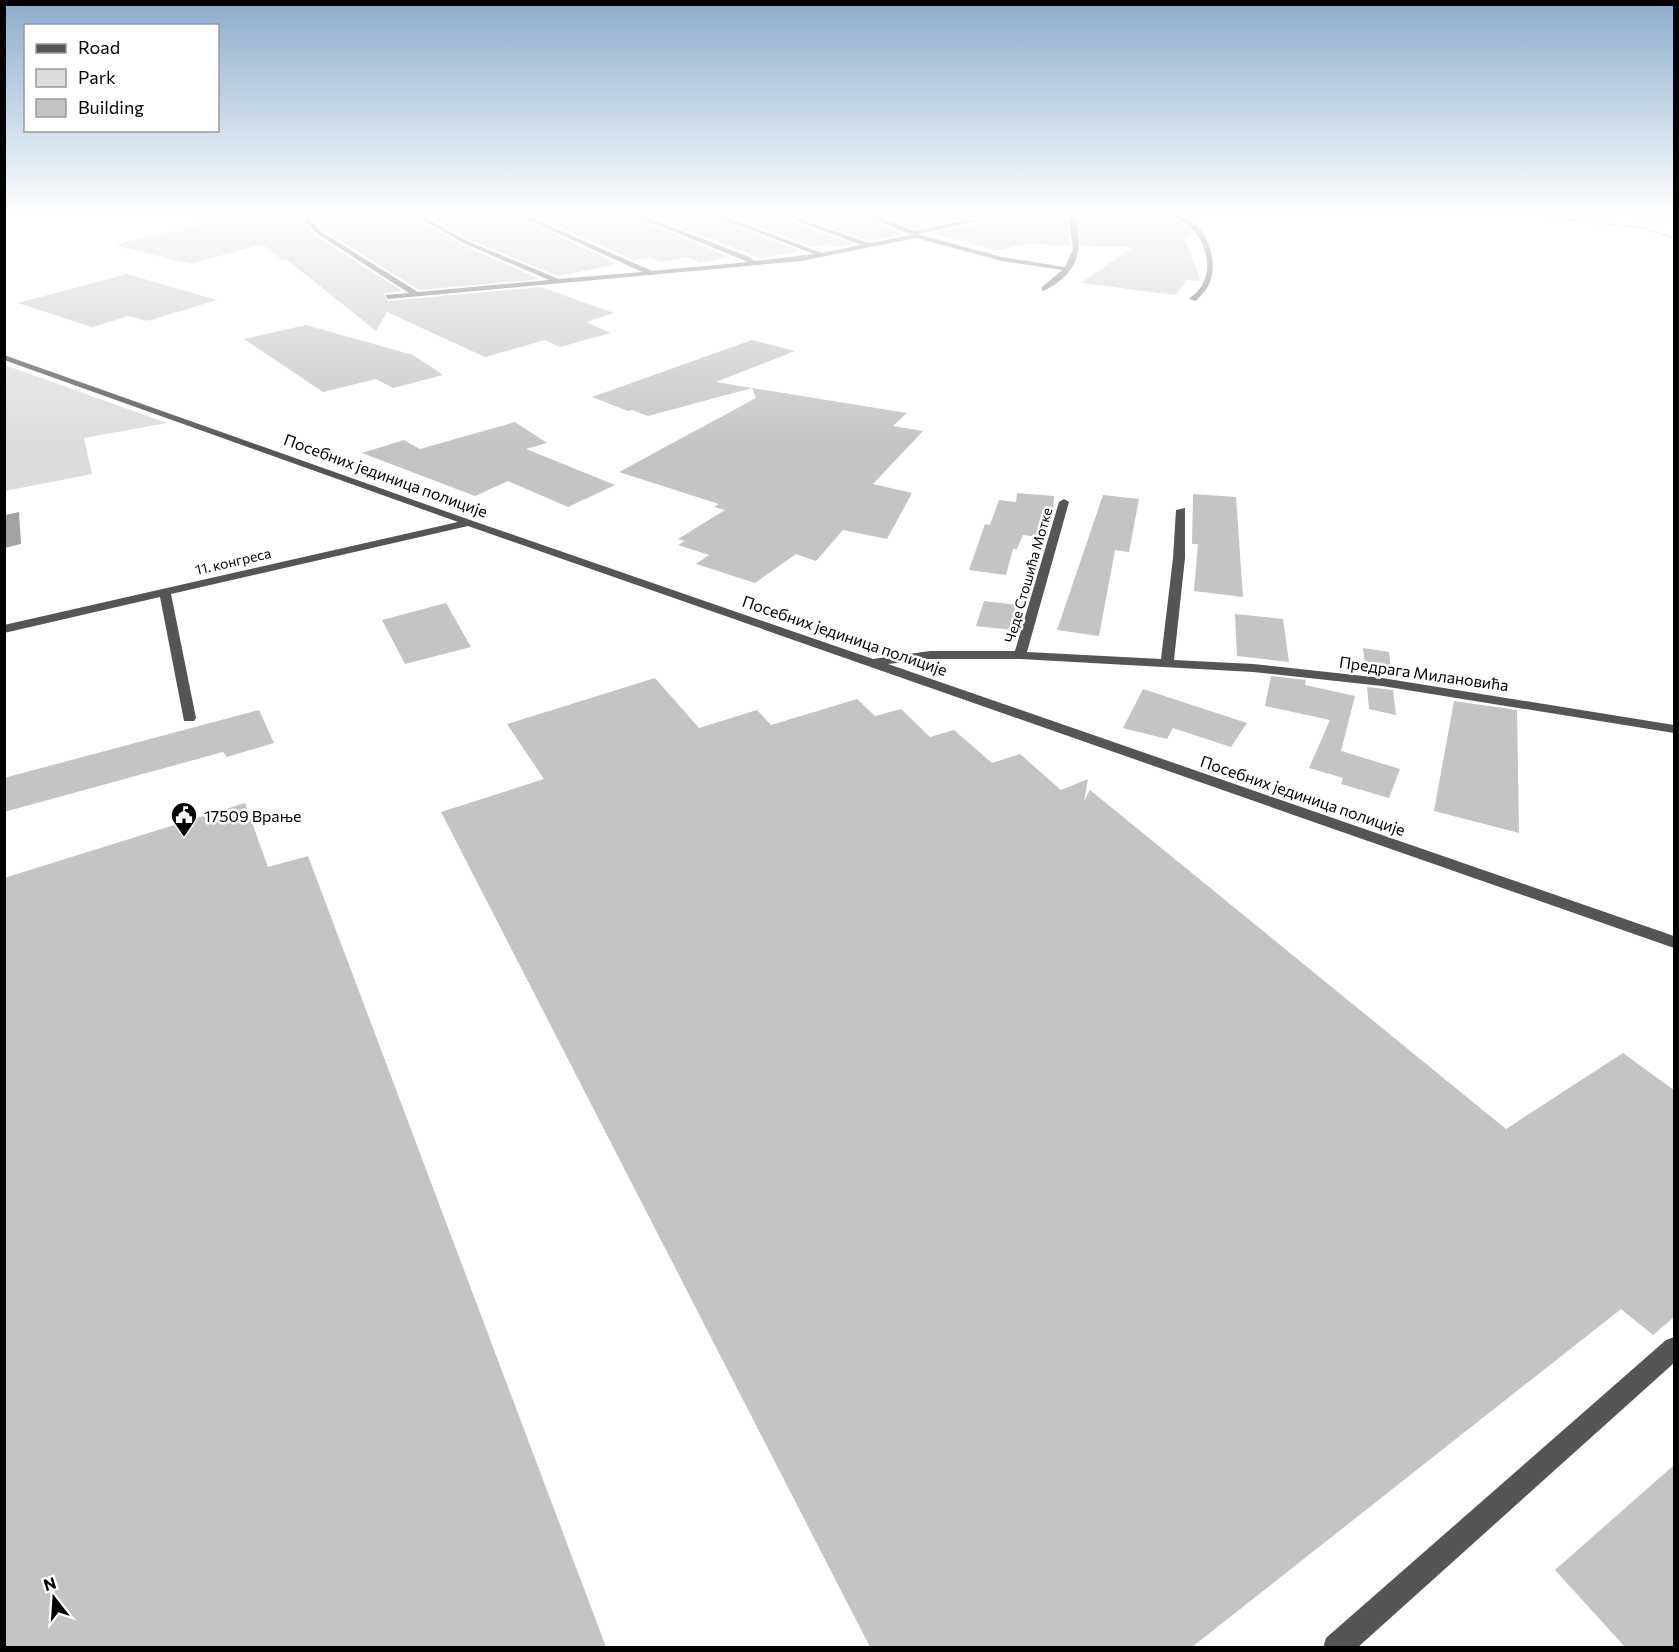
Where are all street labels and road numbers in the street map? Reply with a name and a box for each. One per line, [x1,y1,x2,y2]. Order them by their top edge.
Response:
street label: Посебних јединица полиције [282,429,490,521]
street label: Чеде Стошића Мотке [1001,506,1055,644]
street label: 11. конгреса [193,544,273,578]
street label: Посебних јединица полиције [740,591,950,679]
street label: Предрага Милановића [1338,652,1510,694]
street label: Посебних јединица полиције [1198,751,1408,839]

